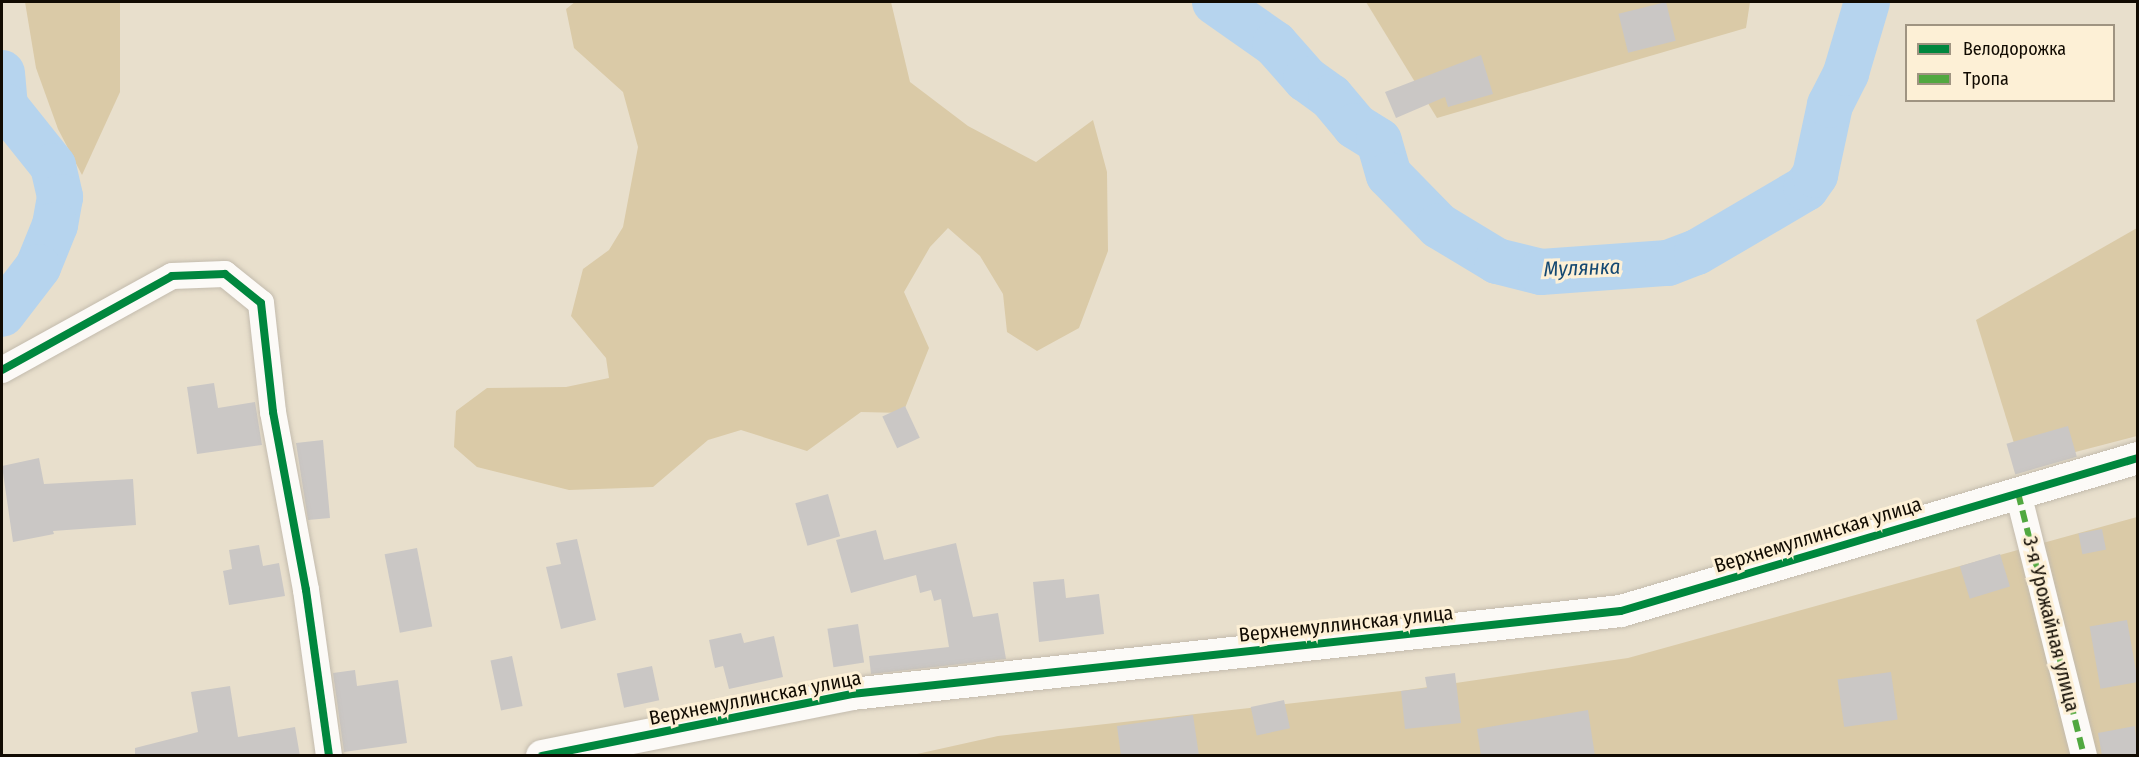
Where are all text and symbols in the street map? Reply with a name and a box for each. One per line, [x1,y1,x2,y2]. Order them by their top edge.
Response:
legend [1905,24,2115,102]
text: Велодорожка [1963,38,2066,60]
text: Тропа [1963,68,2009,90]
water label: Мулянка [1543,254,1621,282]
street label: Верхнемуллинская улица [1711,492,1925,578]
street label: 3-я Урожайная улица [2018,534,2084,714]
street label: Верхнемуллинская улица [1238,601,1454,647]
street label: Верхнемуллинская улица [647,666,863,730]

